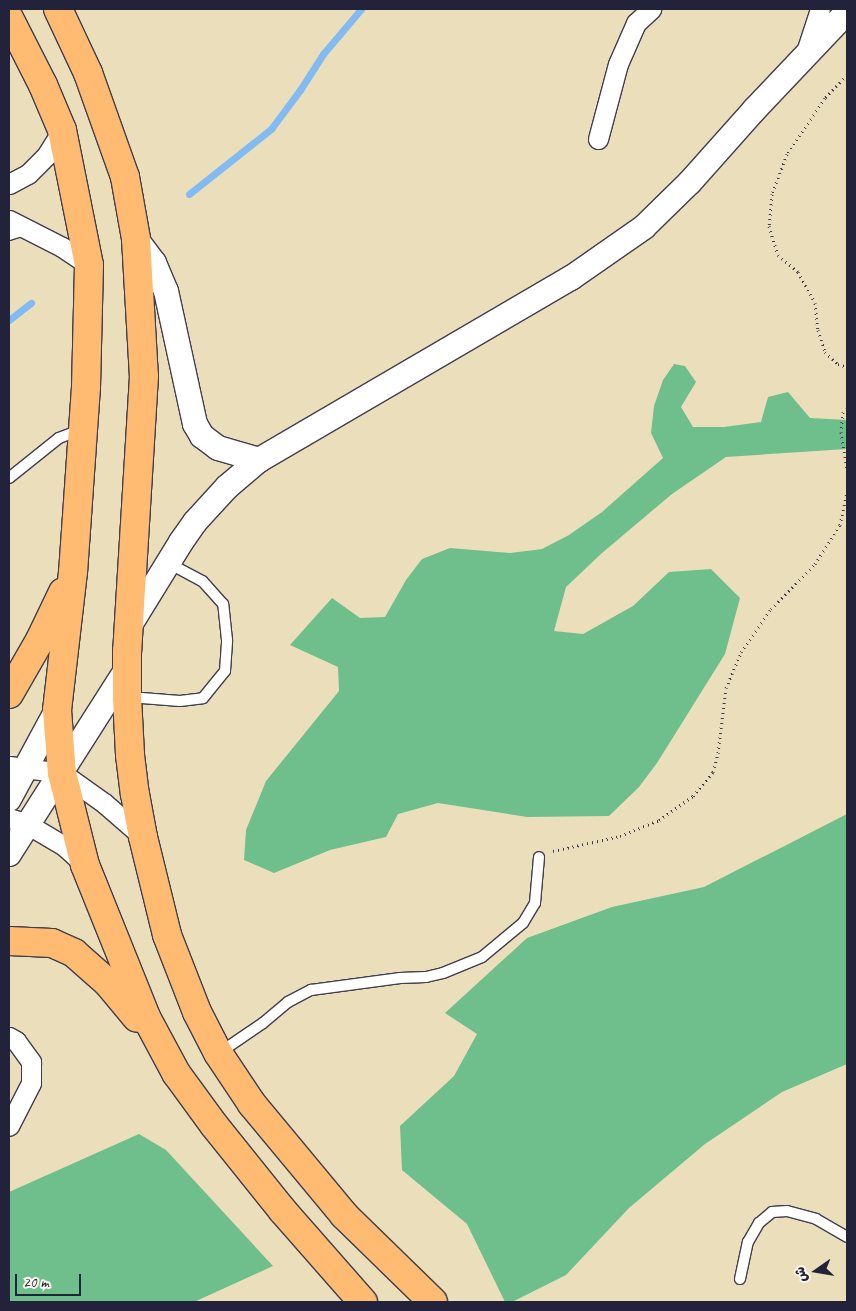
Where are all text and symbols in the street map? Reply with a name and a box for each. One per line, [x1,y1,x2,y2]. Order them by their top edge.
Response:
north arrow [791,1246,841,1296]
scale bar [18,1264,84,1296]
text: ش [791,1265,811,1284]
text: 20 m [23,1273,49,1292]

